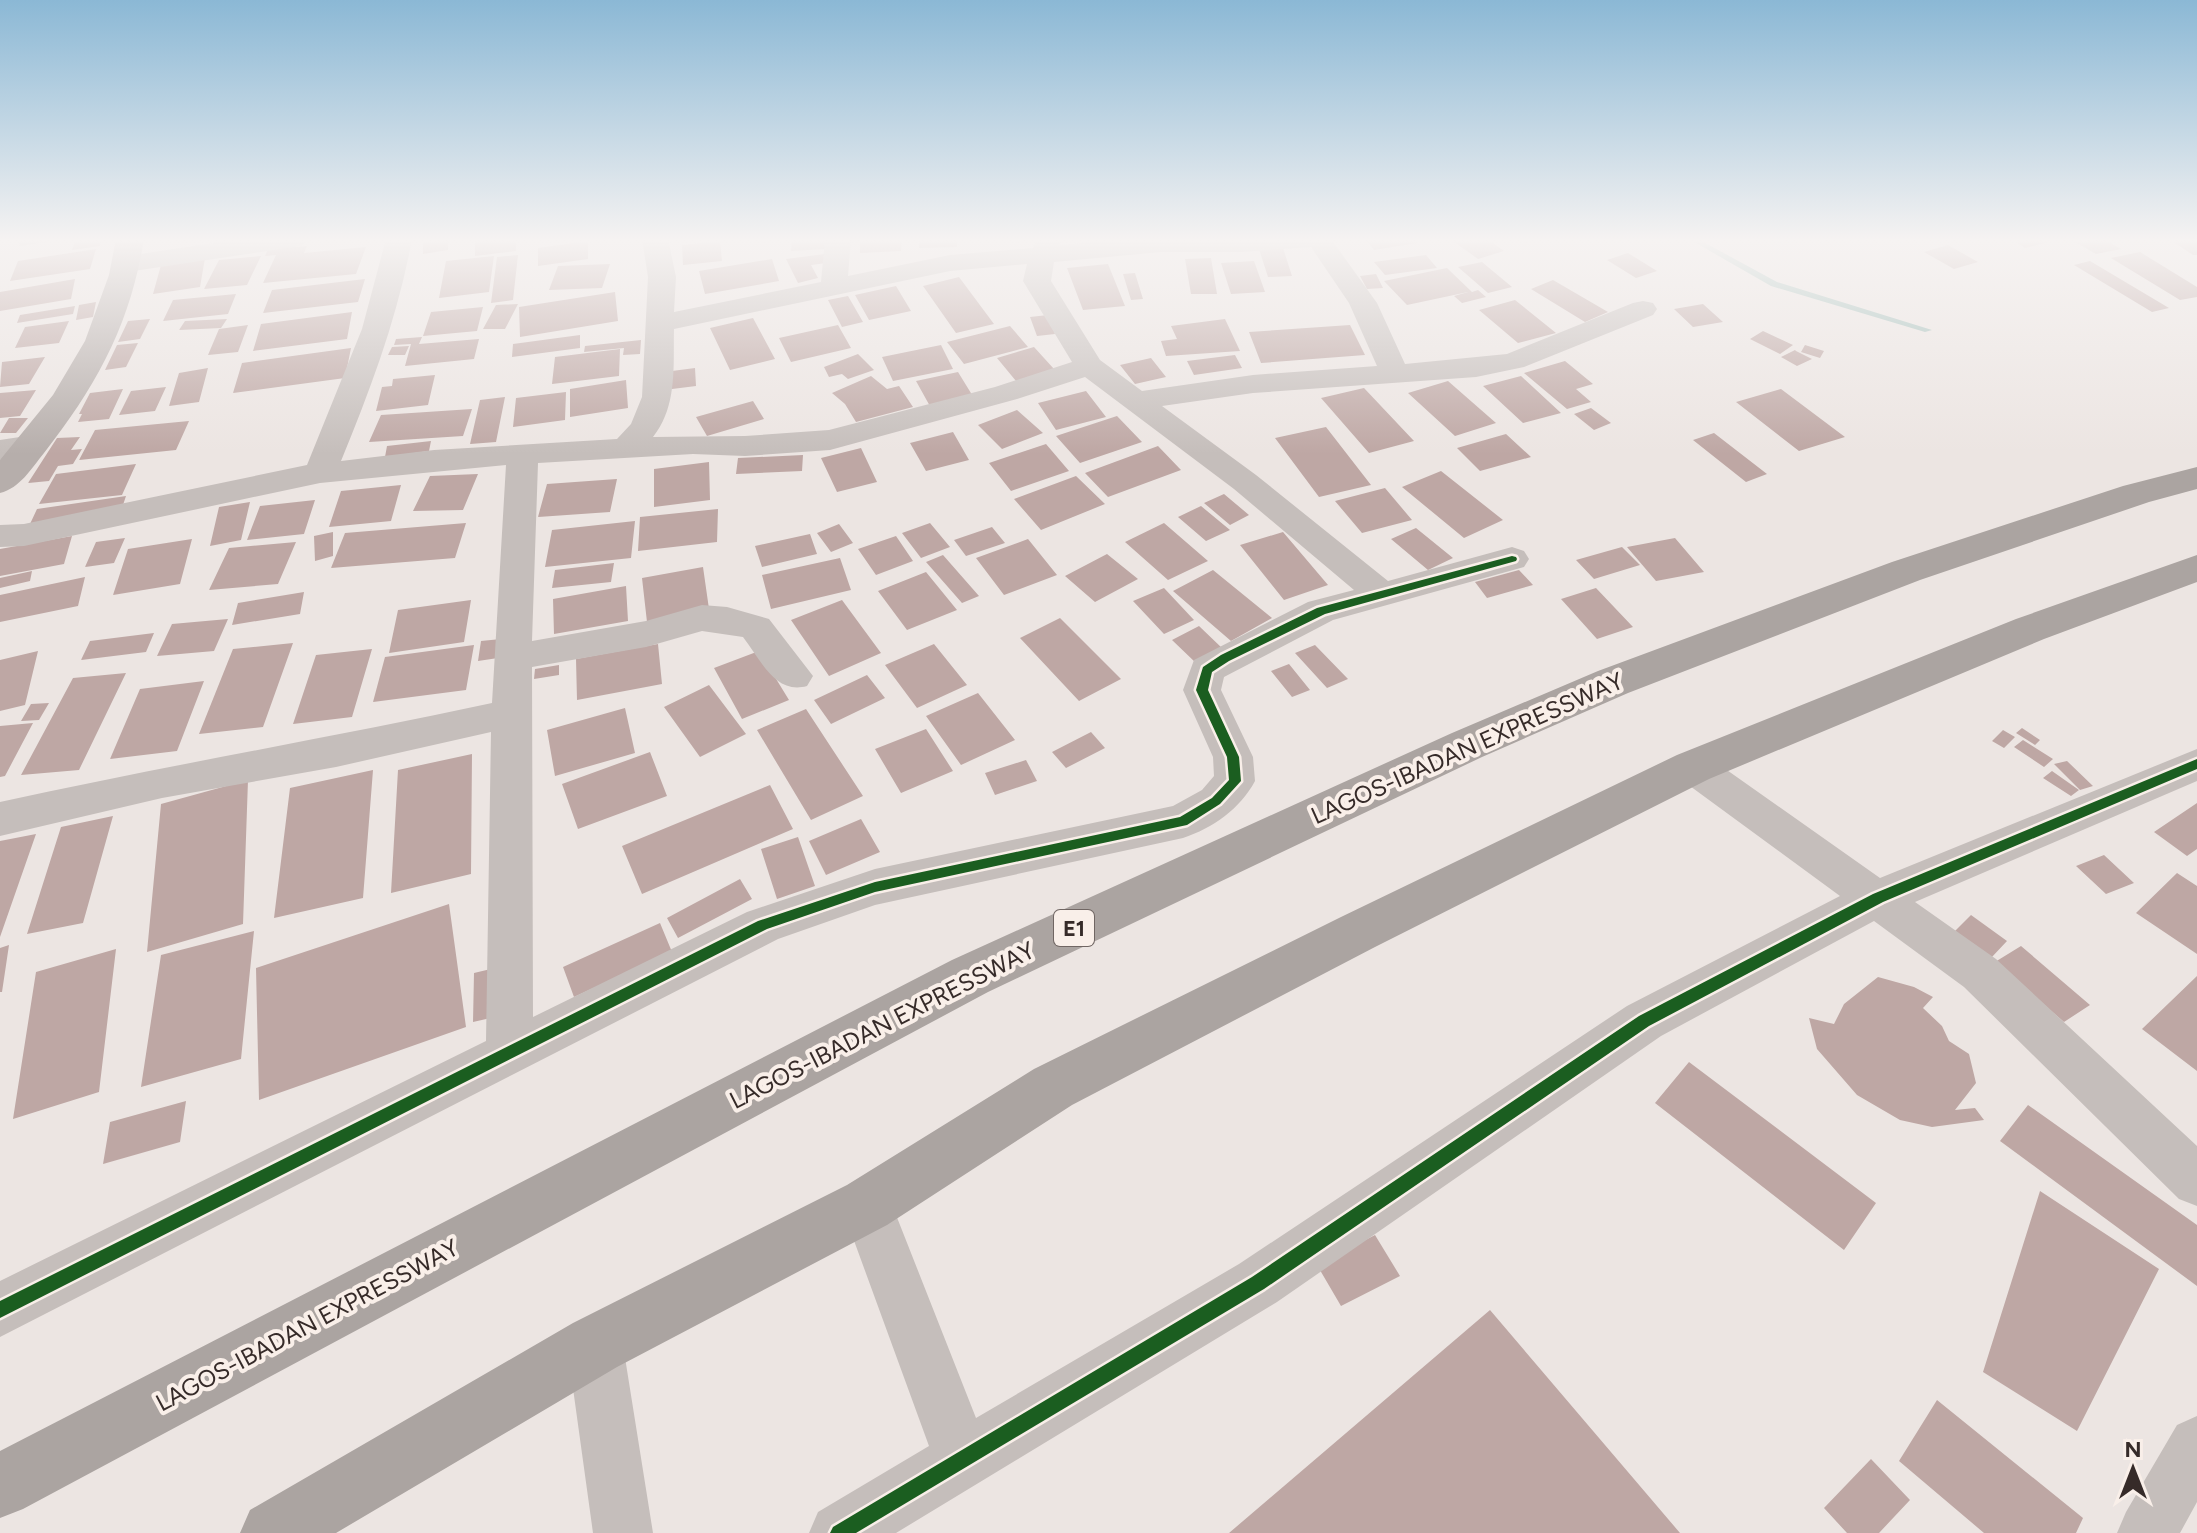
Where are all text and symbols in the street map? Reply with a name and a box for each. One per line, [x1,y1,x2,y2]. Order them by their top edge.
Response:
street label: LAGOS-IBADAN EXPRESSWAY [1306,666,1628,830]
road number: E1 [1054,910,1094,946]
street label: LAGOS-IBADAN EXPRESSWAY [725,935,1040,1115]
street label: LAGOS-IBADAN EXPRESSWAY [151,1232,464,1417]
north arrow [2093,1429,2173,1509]
text: N [2124,1436,2142,1463]

